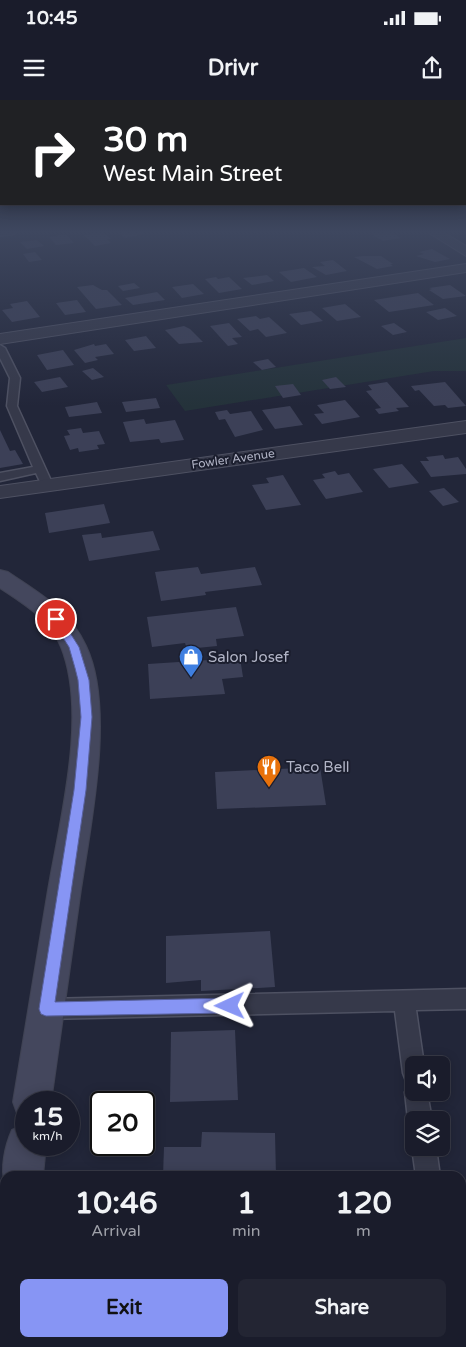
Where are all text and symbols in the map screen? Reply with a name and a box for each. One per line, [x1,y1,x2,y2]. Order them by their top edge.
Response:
text: 10:45 [25,7,78,29]
icon: menu [20,54,48,82]
icon: share [418,54,446,82]
text: Drivr [208,55,258,81]
text: 30 m [103,119,188,161]
icon: right [20,120,85,185]
text: West Main Street [103,161,282,187]
street label: Fowler Avenue [190,446,276,472]
pin [35,598,77,640]
icon: arrive [42,605,70,633]
shop icon: Salon Josef [178,644,204,678]
place label: Salon Josef [208,648,289,666]
restaurant icon: Taco Bell [256,754,282,788]
place label: Taco Bell [286,758,350,776]
position arrow [203,979,255,1031]
map controls [405,1056,450,1156]
button: sound [405,1056,450,1101]
speed limit sign: 20 [90,1091,155,1156]
text: 15 [32,1102,63,1132]
button: layers [405,1111,450,1156]
text: km/h [32,1129,63,1143]
text: 10:46 [74,1185,158,1222]
text: 1 [237,1185,256,1222]
text: 120 [335,1185,392,1222]
text: Arrival [91,1221,141,1241]
text: min [232,1221,261,1241]
text: m [356,1221,371,1241]
button: Exit [20,1279,228,1337]
button: Share [238,1279,446,1337]

